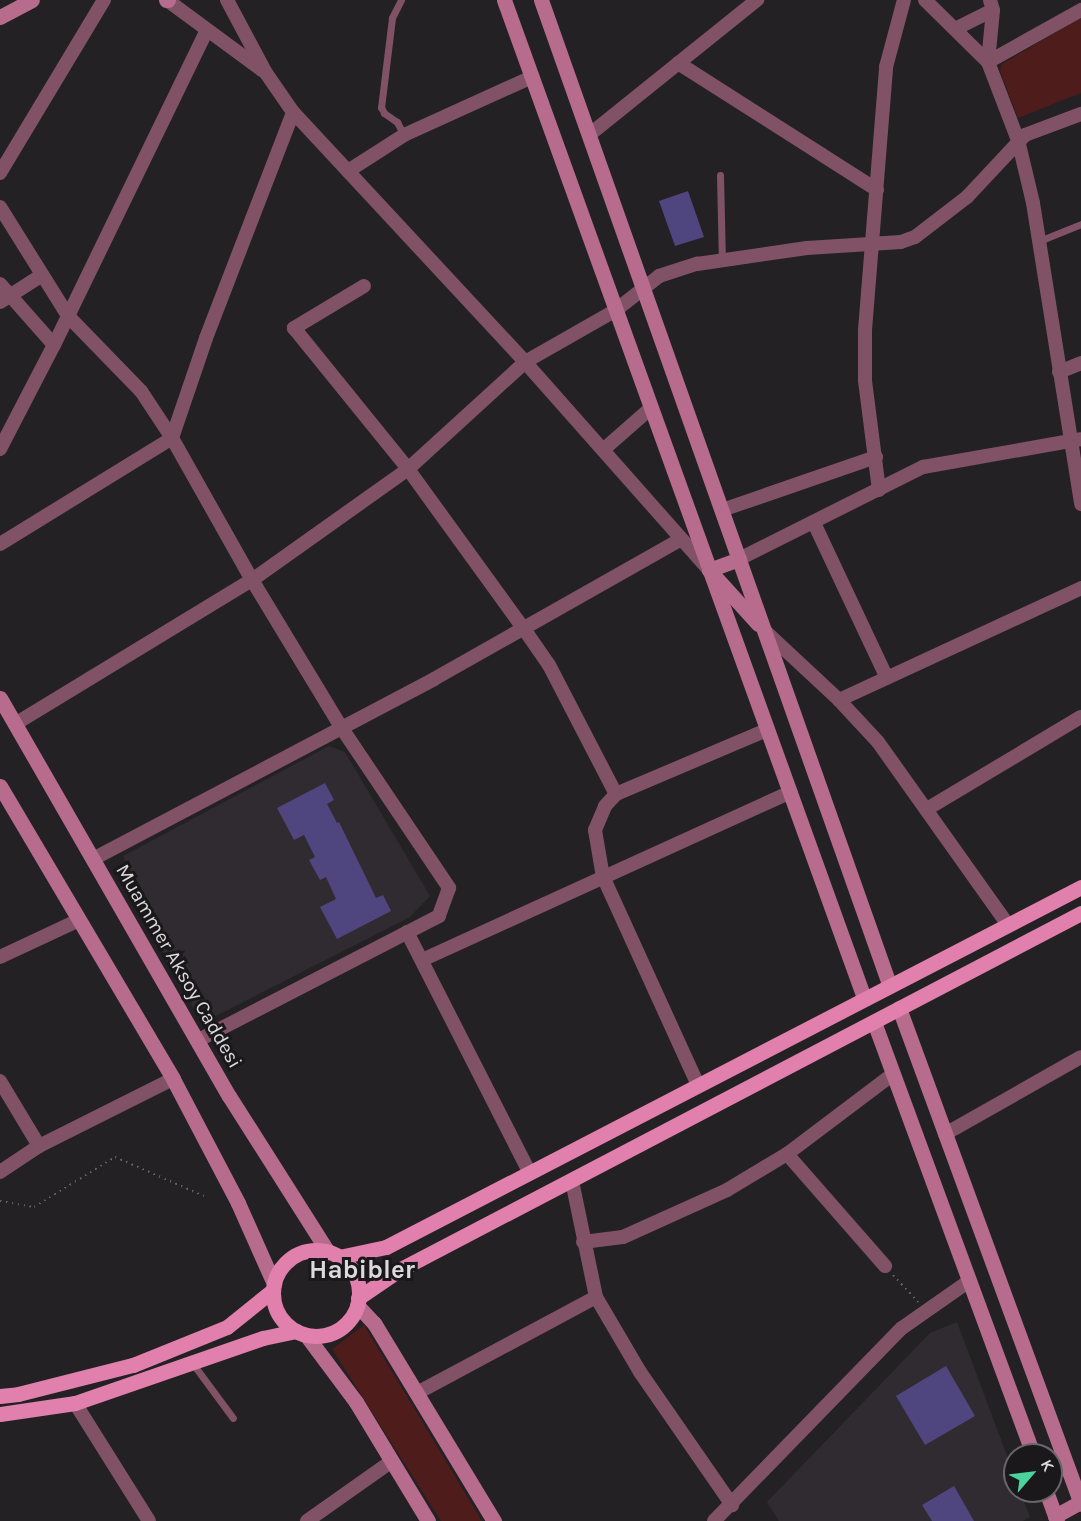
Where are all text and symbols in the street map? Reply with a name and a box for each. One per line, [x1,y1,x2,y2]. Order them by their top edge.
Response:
street label: Muammer Aksoy Caddesi [111,860,247,1072]
district label: Habibler [309,1254,415,1286]
north arrow [1003,1443,1063,1503]
text: K [1037,1456,1058,1474]

